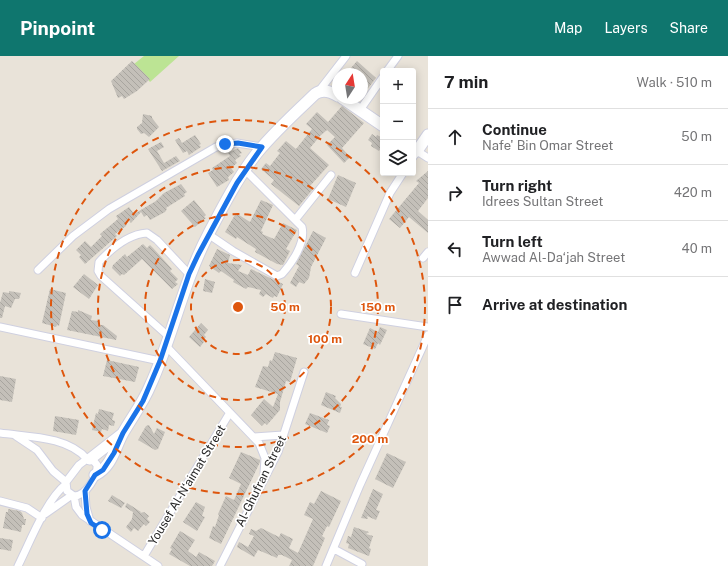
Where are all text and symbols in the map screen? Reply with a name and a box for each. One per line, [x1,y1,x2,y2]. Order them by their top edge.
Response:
text: Pinpoint [20,17,95,39]
text: Map [554,20,582,36]
text: Layers [604,20,648,36]
text: Share [670,20,708,36]
north arrow [332,68,368,104]
map controls [380,68,416,176]
button: + [380,68,416,104]
text: 7 min [444,72,488,92]
text: Walk · 510 m [637,75,712,90]
button: − [380,104,416,140]
text: Continue [482,121,547,138]
icon: ahead [444,126,466,148]
text: 50 m [681,129,712,144]
route end [216,135,234,153]
text: Nafe' Bin Omar Street [482,138,613,153]
button: layers [380,140,416,176]
text: Turn right [482,177,552,194]
icon: right [444,182,466,204]
text: 420 m [674,185,712,200]
text: Idrees Sultan Street [482,194,603,209]
text: Turn left [482,233,543,250]
icon: left [444,238,466,260]
text: 40 m [681,241,712,256]
text: Awwad Al-Da‘jah Street [482,250,625,265]
icon: arrive [444,294,466,316]
text: Arrive at destination [482,296,627,313]
centre of rings [231,300,245,314]
text: 50 m [270,300,300,314]
text: 150 m [361,300,395,314]
text: 100 m [308,332,342,346]
street label: Yousef Al-N‘aimat Street [146,422,229,548]
text: 200 m [352,432,388,446]
street label: Al-Ghufran Street [233,433,289,529]
route start [93,521,111,539]

